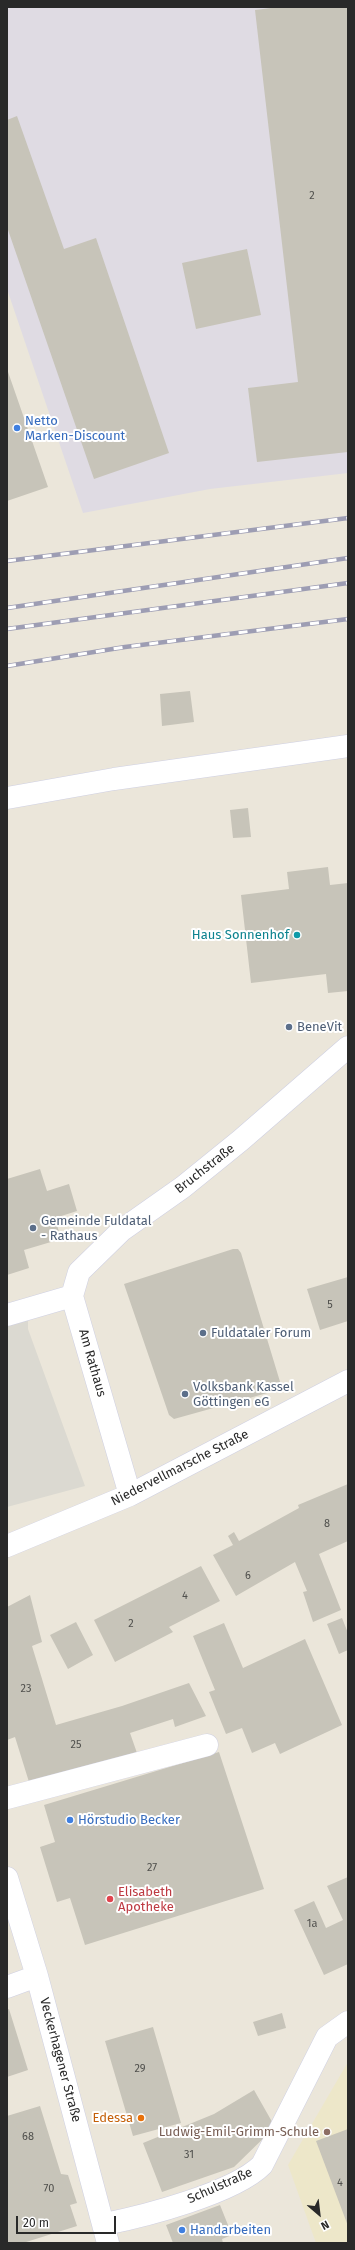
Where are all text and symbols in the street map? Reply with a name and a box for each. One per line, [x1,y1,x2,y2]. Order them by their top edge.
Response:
house number: 2 [309,189,315,203]
place label: Netto Marken-Discount [25,413,125,444]
marker: Netto Marken-Discount [12,423,22,433]
place label: Haus Sonnenhof [192,927,289,943]
marker: Haus Sonnenhof [292,930,302,940]
place label: BeneVit [297,1019,342,1035]
marker: BeneVit [284,1022,294,1032]
street label: Bruchstraße [172,1141,238,1197]
place label: Gemeinde Fuldatal - Rathaus [41,1213,152,1244]
marker: Gemeinde Fuldatal - Rathaus [28,1223,38,1233]
house number: 5 [327,1298,333,1312]
place label: Fuldataler Forum [211,1325,311,1341]
street label: Am Rathaus [75,1327,109,1399]
marker: Fuldataler Forum [198,1328,208,1338]
place label: Volksbank Kassel Göttingen eG [193,1379,294,1410]
marker: Volksbank Kassel Göttingen eG [180,1389,190,1399]
street label: Niedervellmarsche Straße [109,1426,251,1510]
house number: 8 [324,1517,330,1531]
house number: 6 [245,1569,251,1583]
house number: 4 [182,1589,188,1603]
house number: 2 [128,1617,134,1631]
house number: 23 [21,1682,31,1696]
house number: 25 [71,1738,81,1752]
place label: Hörstudio Becker [78,1812,180,1828]
marker: Hörstudio Becker [65,1815,75,1825]
house number: 27 [147,1861,157,1875]
place label: Elisabeth Apotheke [118,1884,174,1915]
marker: Elisabeth Apotheke [105,1894,115,1904]
house number: 1a [307,1917,317,1931]
street label: Veckerhagener Straße [36,1996,84,2124]
house number: 29 [134,2062,146,2076]
place label: Edessa [92,2110,133,2126]
marker: Edessa [136,2113,146,2123]
place label: Ludwig-Emil-Grimm-Schule [159,2124,319,2140]
marker: Ludwig-Emil-Grimm-Schule [322,2127,332,2137]
house number: 68 [22,2130,34,2144]
house number: 31 [184,2148,194,2162]
street label: Schulstraße [185,2165,255,2207]
house number: 4 [337,2176,343,2190]
house number: 70 [44,2182,54,2196]
north arrow [299,2194,339,2234]
scale bar [18,2208,118,2234]
text: 20 m [23,2216,49,2230]
text: N [319,2218,331,2232]
place label: Handarbeiten [190,2222,271,2238]
marker: Handarbeiten [177,2225,187,2235]

